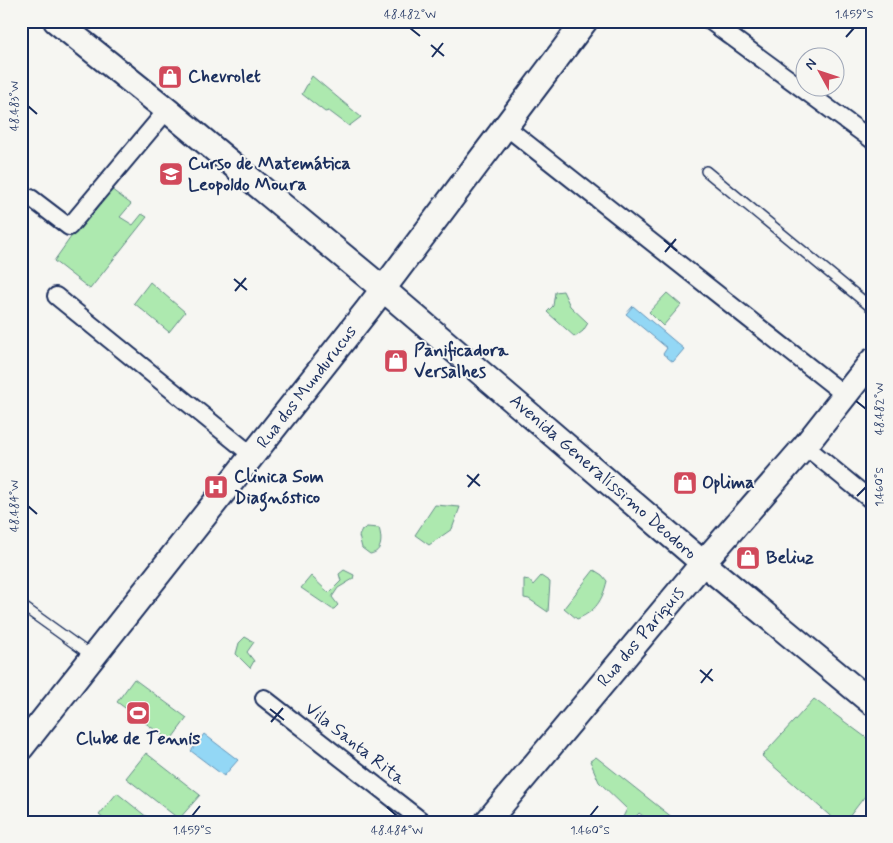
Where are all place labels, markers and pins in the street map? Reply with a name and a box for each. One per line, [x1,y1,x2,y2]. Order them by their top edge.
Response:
shop icon: Chevrolet [157,64,183,90]
place label: Chevrolet [188,65,261,89]
place label: Curso de Matemática Leopoldo Moura [188,152,351,197]
school or university icon: Curso de Matemática Leopoldo Moura [158,161,184,187]
place label: Panificadora Versalhes [414,339,509,384]
shop icon: Panificadora Versalhes [383,348,409,374]
place label: Clinica Som Diagnóstico [234,465,324,512]
shop icon: Oplima [672,470,698,496]
place label: Oplima [702,471,755,495]
hospital icon: Clinica Som Diagnóstico [203,474,229,500]
shop icon: Beliuz [735,545,761,571]
place label: Beliuz [766,546,814,570]
sports icon: Clube de Tennis [125,700,151,726]
place label: Clube de Tennis [76,727,200,751]

